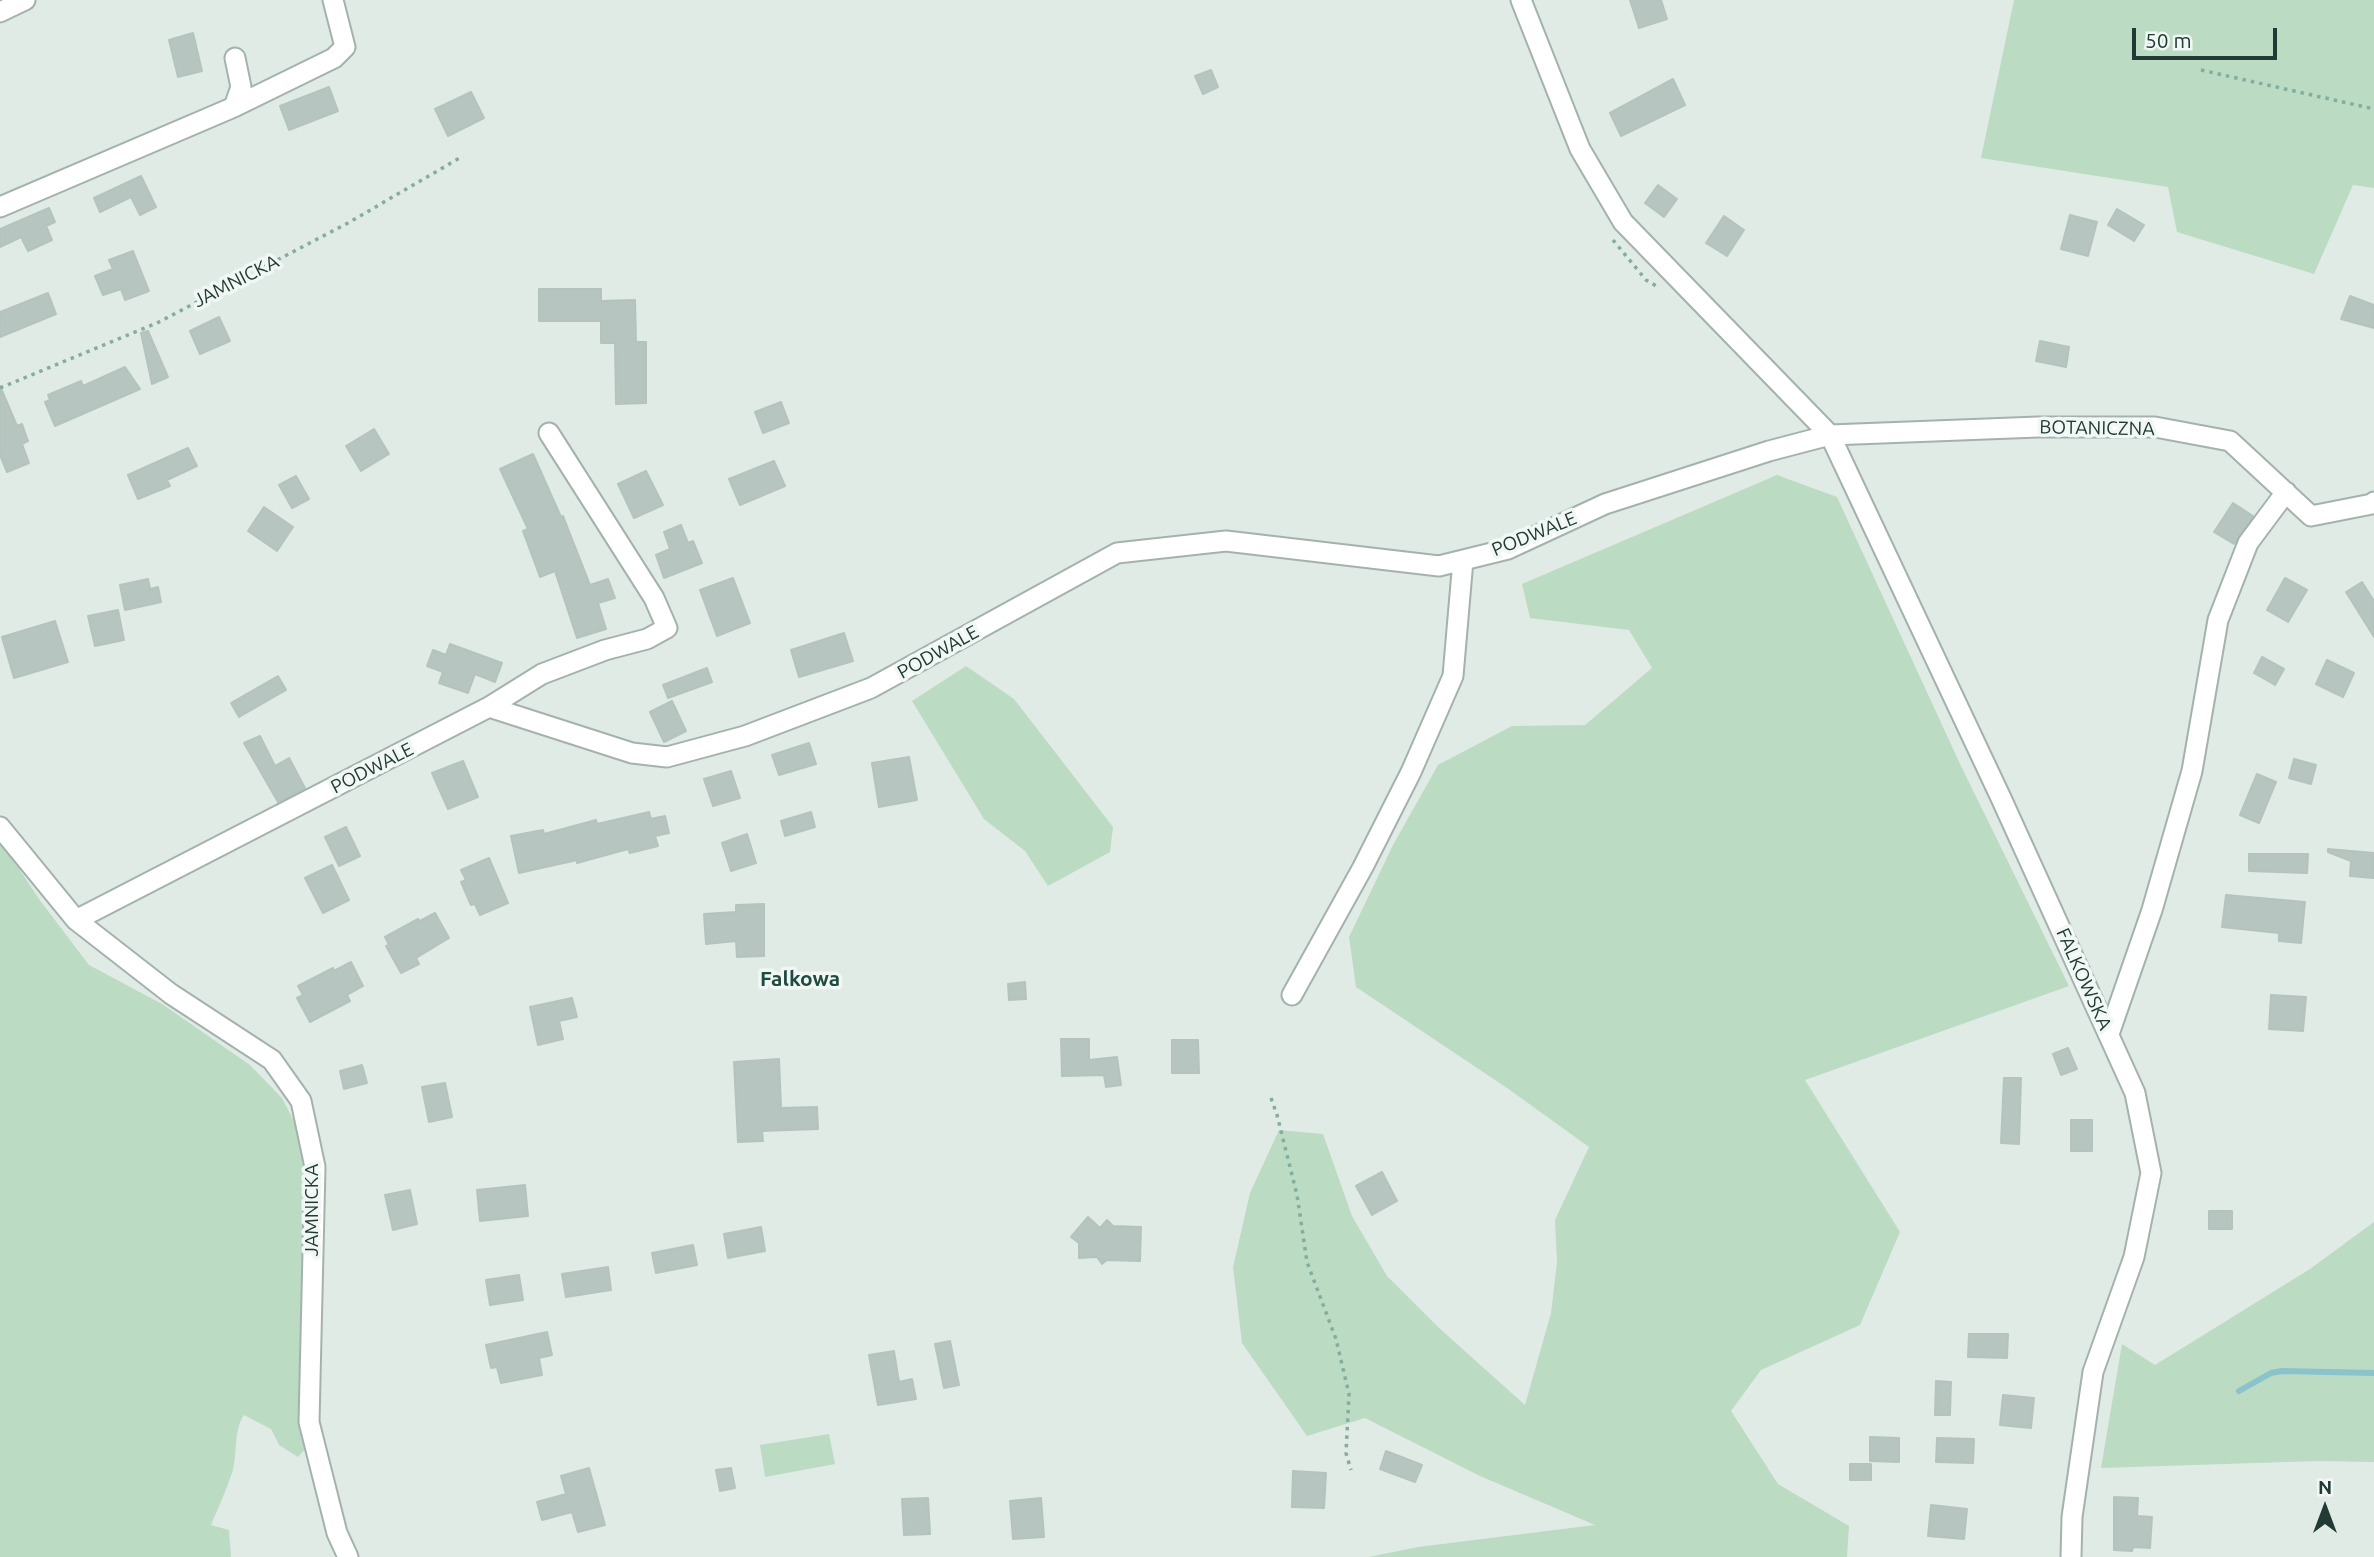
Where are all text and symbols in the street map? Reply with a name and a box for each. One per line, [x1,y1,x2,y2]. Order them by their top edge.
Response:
scale bar [2136,14,2281,58]
text: 50 m [2145,28,2192,52]
street label: JAMNICKA [189,250,283,312]
street label: BOTANICZNA [2039,416,2155,440]
street label: PODWALE [1488,507,1580,561]
street label: PODWALE [893,620,983,684]
street label: PODWALE [327,738,417,798]
street label: FALKOWSKA [2051,925,2117,1033]
district label: Falkowa [760,966,840,992]
street label: JAMNICKA [301,1164,323,1256]
north arrow [2290,1473,2360,1543]
text: N [2318,1476,2332,1498]

